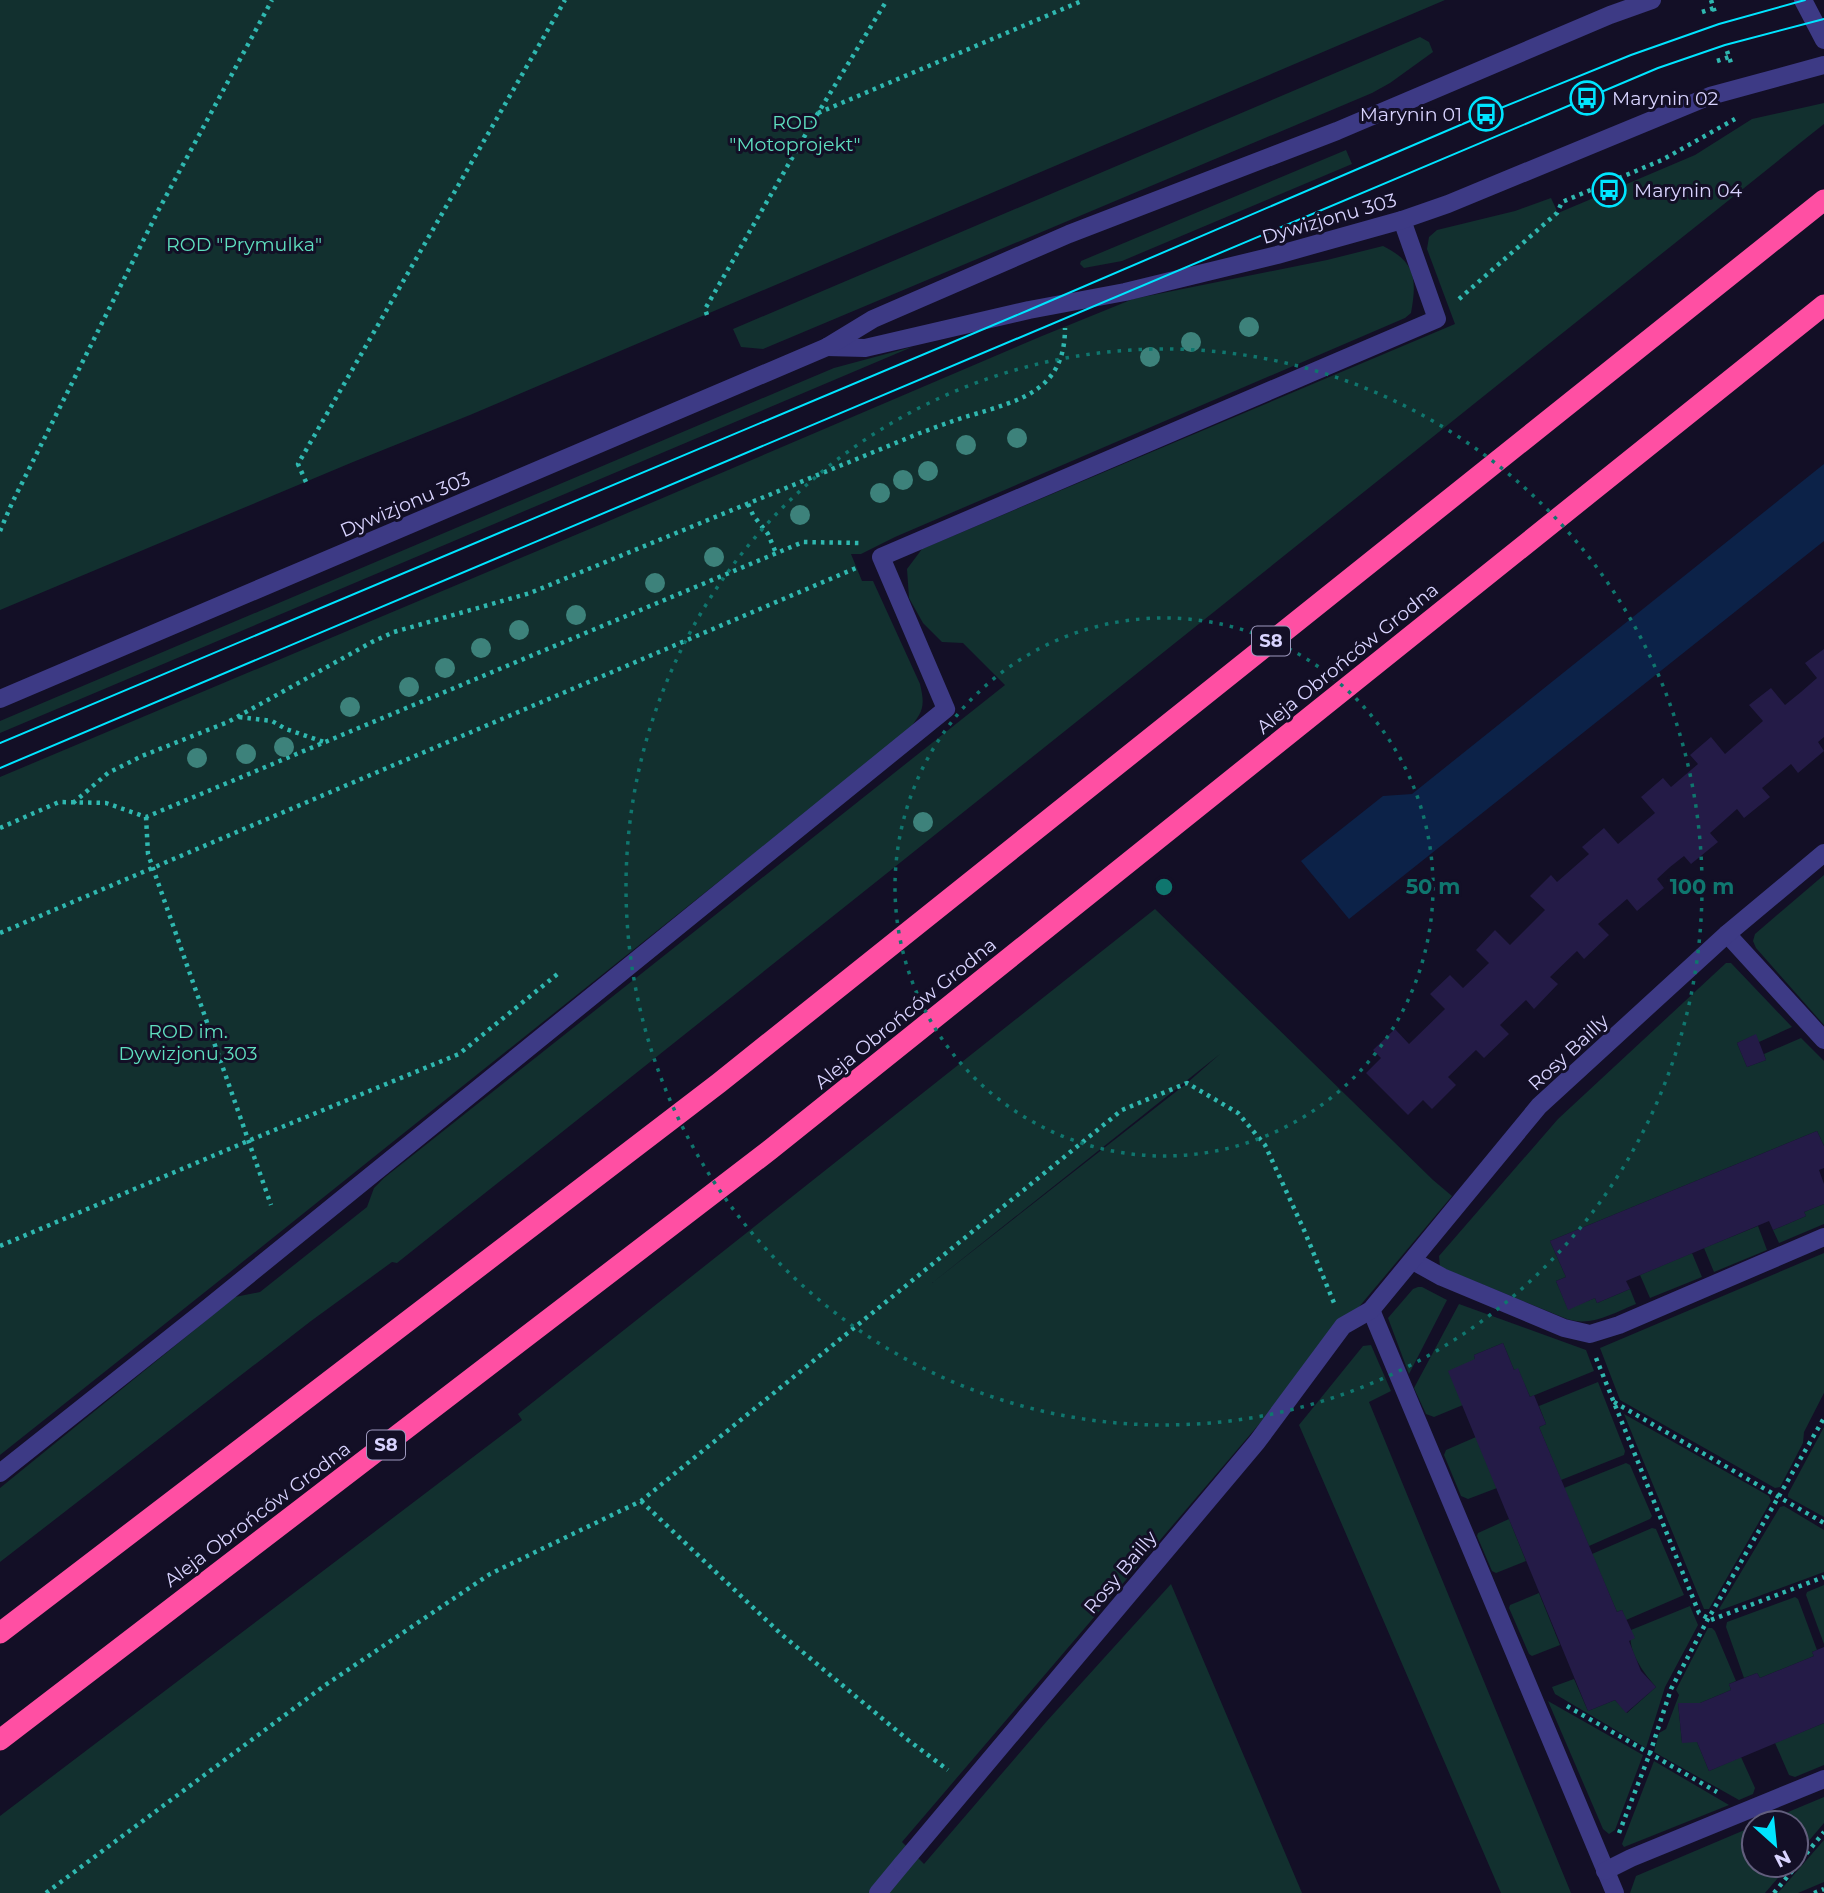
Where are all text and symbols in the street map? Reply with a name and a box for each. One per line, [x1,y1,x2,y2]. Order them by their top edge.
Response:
bus stop icon: Marynin 02 [1568,79,1606,117]
place label: Marynin 02 [1612,87,1719,110]
bus stop icon: Marynin 01 [1467,95,1505,133]
place label: Marynin 01 [1360,103,1462,126]
park label: ROD "Motoprojekt" [729,111,861,156]
bus stop icon: Marynin 04 [1590,171,1628,209]
place label: Marynin 04 [1634,179,1743,202]
street label: Dywizjonu 303 [1259,188,1399,249]
park label: ROD "Prymulka" [166,233,322,256]
street label: Dywizjonu 303 [337,467,474,542]
street label: Aleja Obrońców Grodna [1252,578,1443,739]
road number: S8 [1252,626,1290,656]
text: 50 m [1406,874,1460,899]
text: 100 m [1670,874,1734,899]
centre of rings [1152,875,1176,899]
street label: Aleja Obrońców Grodna [810,933,1001,1094]
street label: Rosy Bailly [1523,1009,1614,1095]
park label: ROD im. Dywizjonu 303 [119,1020,257,1065]
road number: S8 [367,1430,405,1460]
street label: Aleja Obrońców Grodna [160,1437,355,1592]
street label: Rosy Bailly [1079,1526,1162,1619]
north arrow [1740,1809,1810,1879]
text: N [1770,1845,1795,1872]

